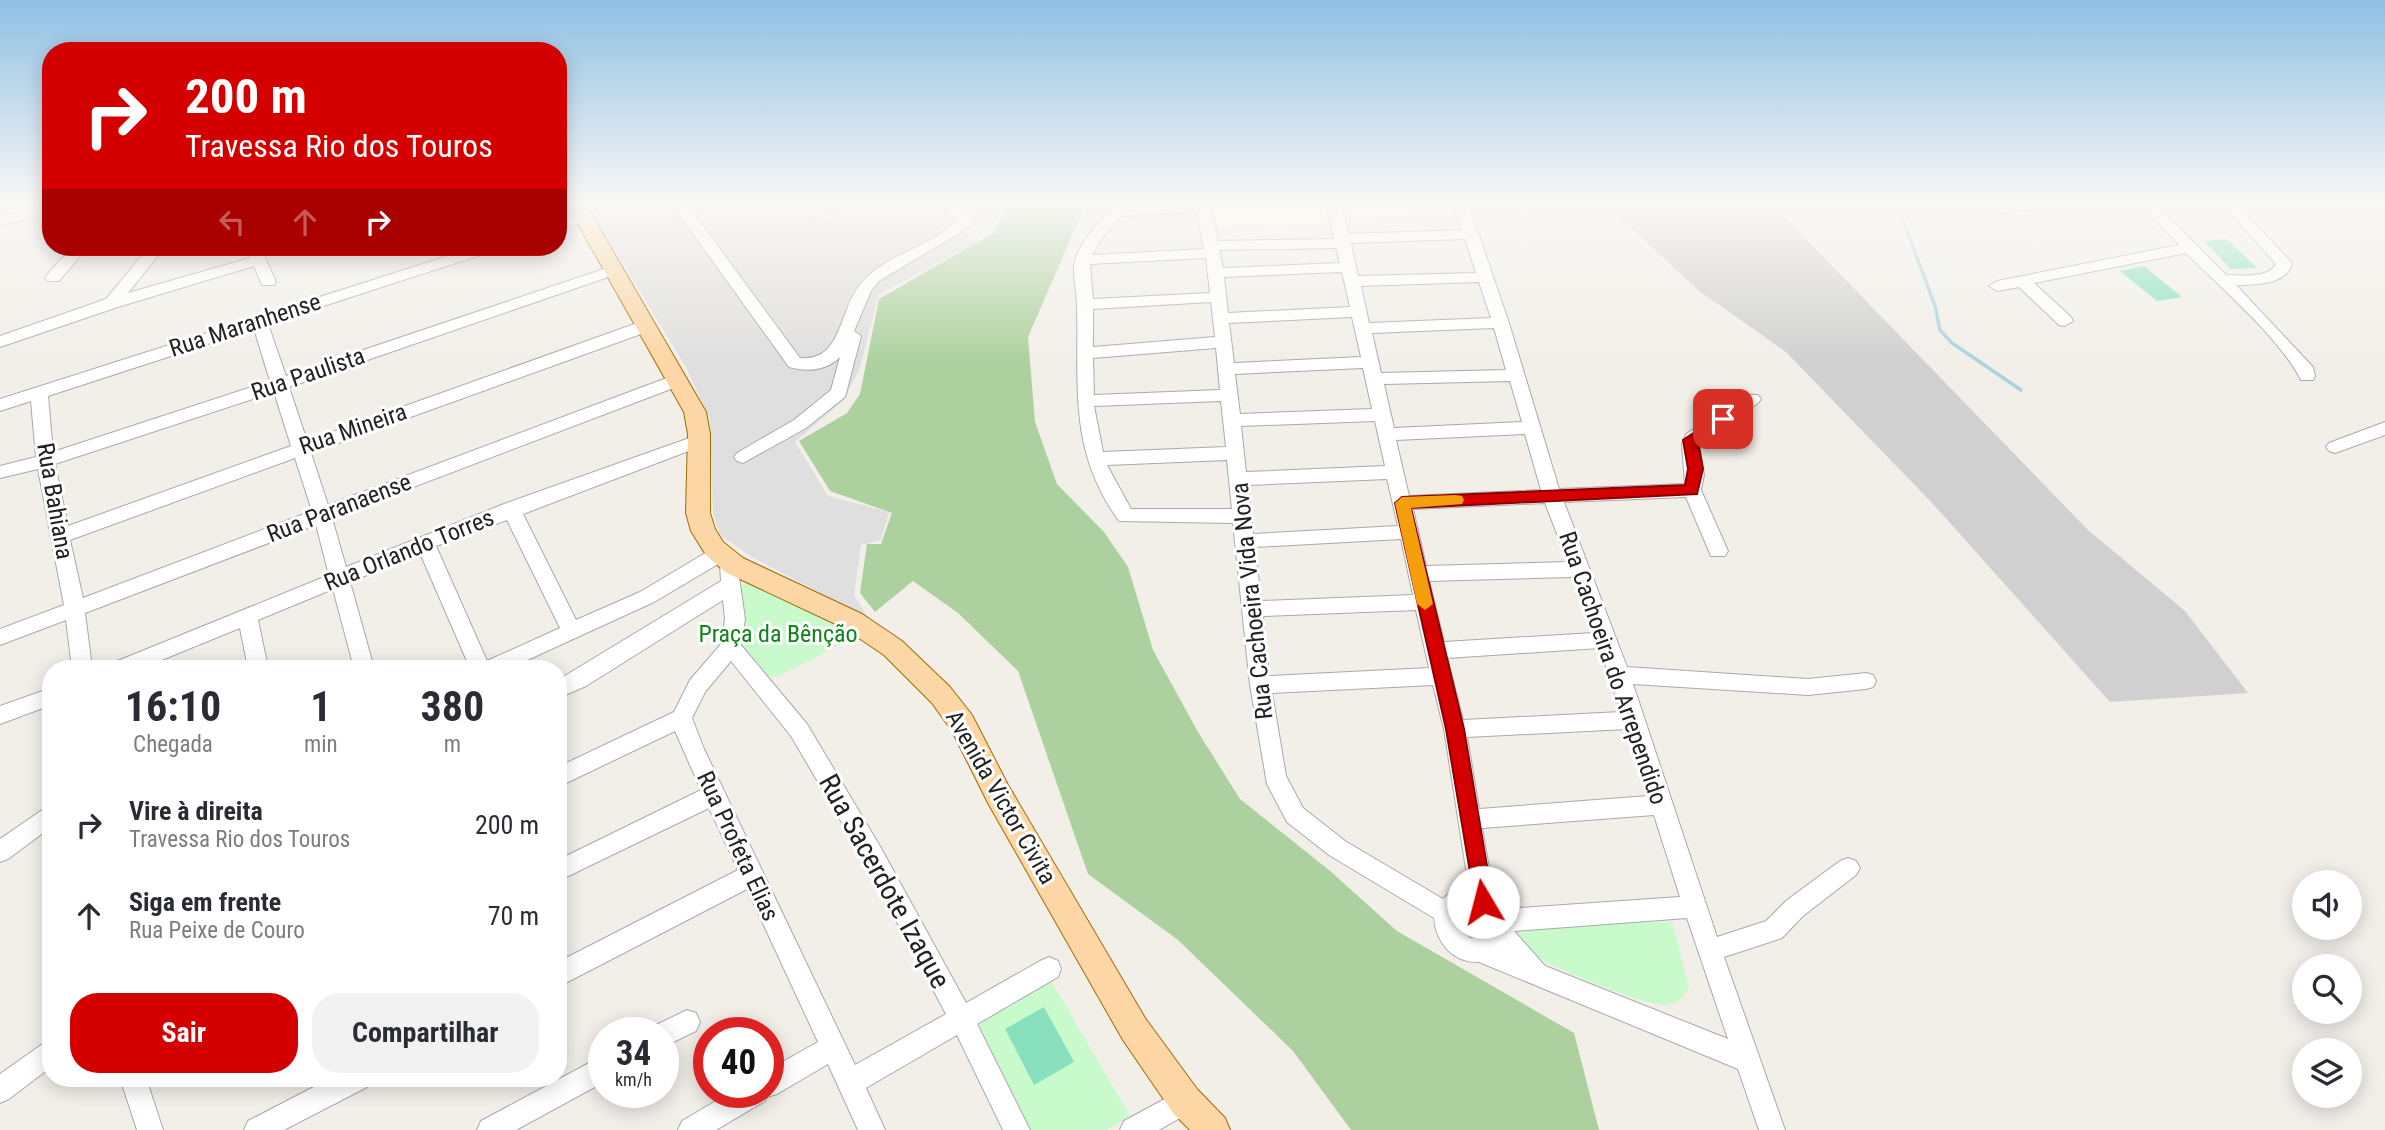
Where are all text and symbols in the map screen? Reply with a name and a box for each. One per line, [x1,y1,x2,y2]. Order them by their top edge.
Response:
text: 200 m [185,68,307,125]
icon: right [70,70,161,161]
text: Travessa Rio dos Touros [185,127,493,165]
icon: left [213,203,251,241]
icon: ahead [286,203,324,241]
icon: right [359,203,397,241]
street label: Rua Maranhense [166,287,324,363]
street label: Rua Paulista [248,342,368,406]
pin [1693,389,1753,449]
street label: Rua Mineira [296,398,410,460]
icon: arrive [1704,400,1742,438]
street label: Rua Bahiana [31,441,79,561]
street label: Rua Paranaense [263,468,415,548]
street label: Rua Cachoeira Vida Nova [1226,481,1278,721]
street label: Rua Orlando Torres [320,503,498,597]
street label: Rua Cachoeira do Arrependido [1553,528,1673,808]
park label: Praça da Bênção [698,620,858,648]
text: 16:10 [125,682,221,731]
text: 1 [310,682,331,731]
text: 380 [420,682,484,731]
street label: Avenida Victor Civita [940,705,1062,889]
text: Chegada [133,731,213,758]
text: min [304,731,338,758]
text: m [444,731,461,758]
street label: Rua Profeta Elias [691,767,785,925]
street label: Rua Sacerdote Izaque [812,768,957,994]
text: Vire à direita [129,796,263,826]
icon: right [70,806,108,844]
text: 200 m [475,810,539,840]
text: Travessa Rio dos Touros [129,826,350,853]
position arrow [1446,865,1520,939]
map controls [2292,870,2362,1108]
button: sound [2292,870,2362,940]
text: Siga em frente [129,887,281,917]
icon: ahead [70,897,108,935]
text: 70 m [488,901,539,931]
text: Rua Peixe de Couro [129,917,305,944]
button: search [2292,954,2362,1024]
button: Sair [70,993,298,1073]
button: Compartilhar [312,993,539,1073]
speed limit sign: 40 [693,1017,784,1108]
text: 34 [616,1033,651,1074]
button: layers [2292,1038,2362,1108]
text: km/h [615,1069,652,1090]

